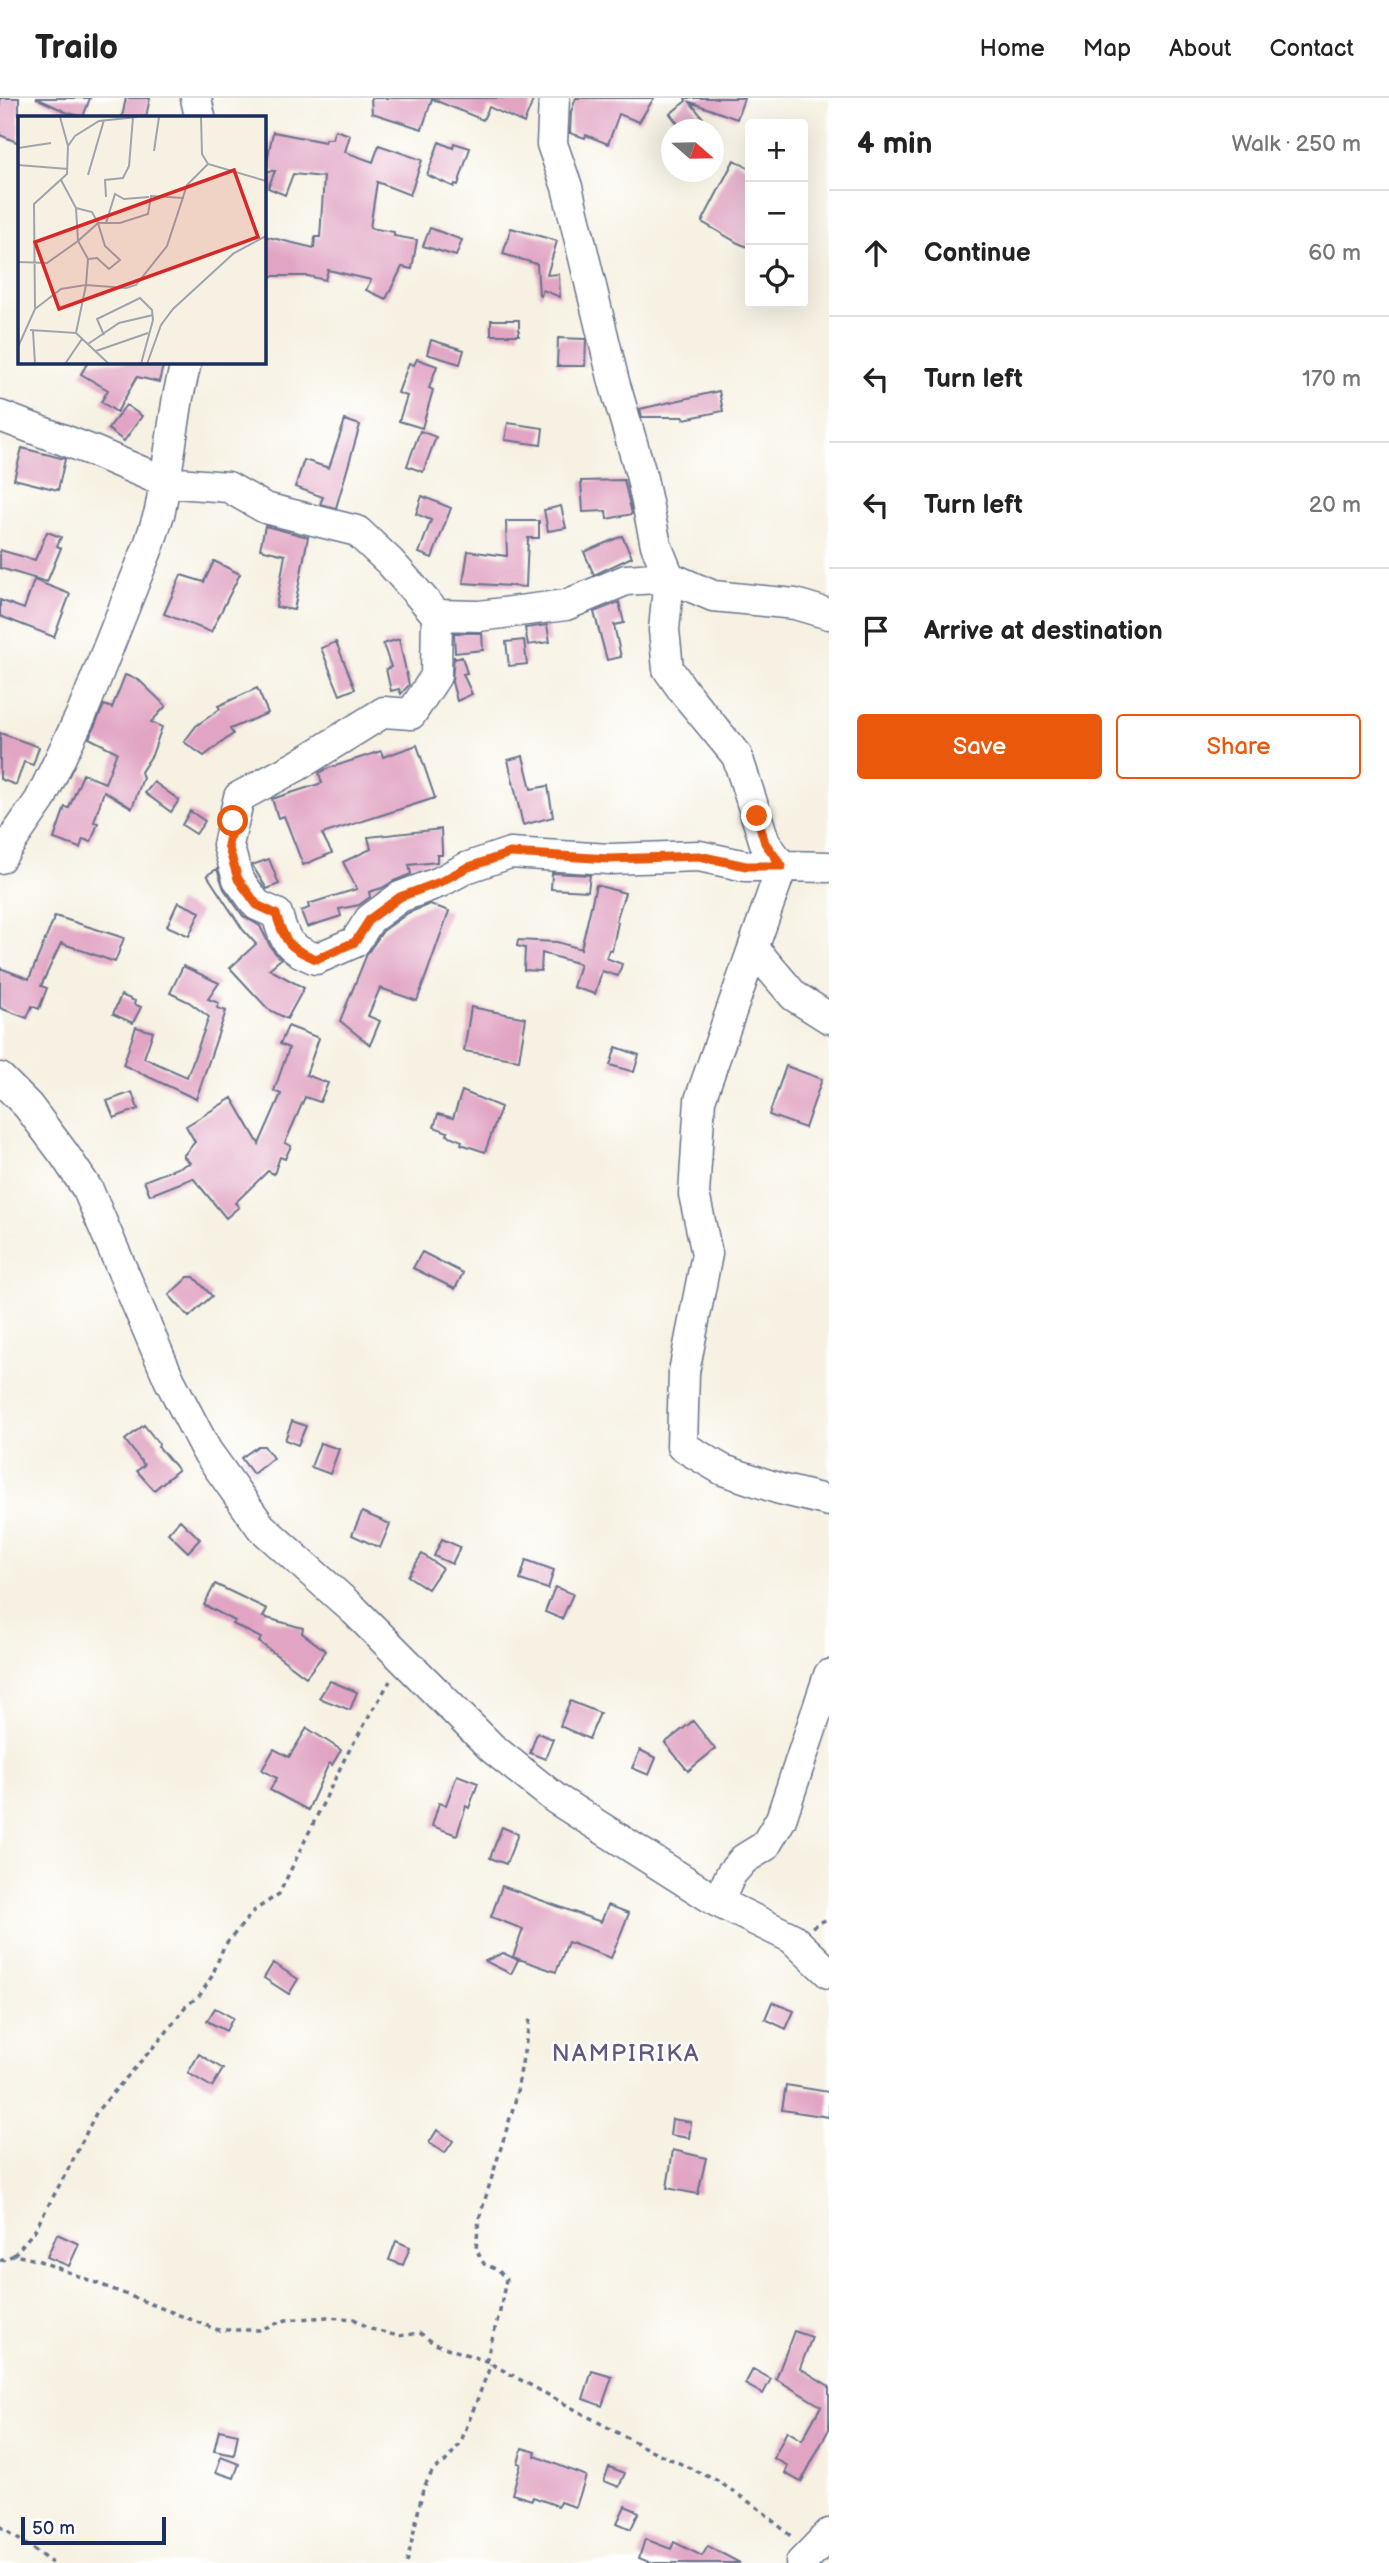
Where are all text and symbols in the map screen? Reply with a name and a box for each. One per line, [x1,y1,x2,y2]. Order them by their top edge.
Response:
text: Trailo [35,28,118,68]
text: Home [980,34,1045,63]
text: Map [1083,34,1131,63]
text: About [1169,34,1231,63]
text: Contact [1269,34,1354,63]
inset map [18,116,266,364]
north arrow [661,119,724,182]
map controls [745,119,808,308]
button: + [745,119,808,182]
text: 4 min [857,126,932,162]
text: Walk · 250 m [1231,130,1361,158]
button: − [745,182,808,245]
icon: ahead [857,234,895,272]
text: Continue [924,238,1031,269]
text: 60 m [1308,239,1361,267]
button: locate [745,245,808,308]
icon: left [857,360,895,398]
text: Turn left [924,364,1023,395]
text: 170 m [1302,365,1361,393]
icon: left [857,486,895,524]
text: Turn left [924,490,1023,521]
text: 20 m [1309,491,1361,519]
icon: arrive [857,612,895,650]
text: Arrive at destination [924,616,1163,647]
button: Save [857,714,1102,779]
button: Share [1116,714,1361,779]
route end [741,800,772,831]
route start [217,805,248,836]
district label: NAMPIRIKA [552,2039,700,2068]
scale bar [21,2514,166,2546]
text: 50 m [32,2517,75,2540]

